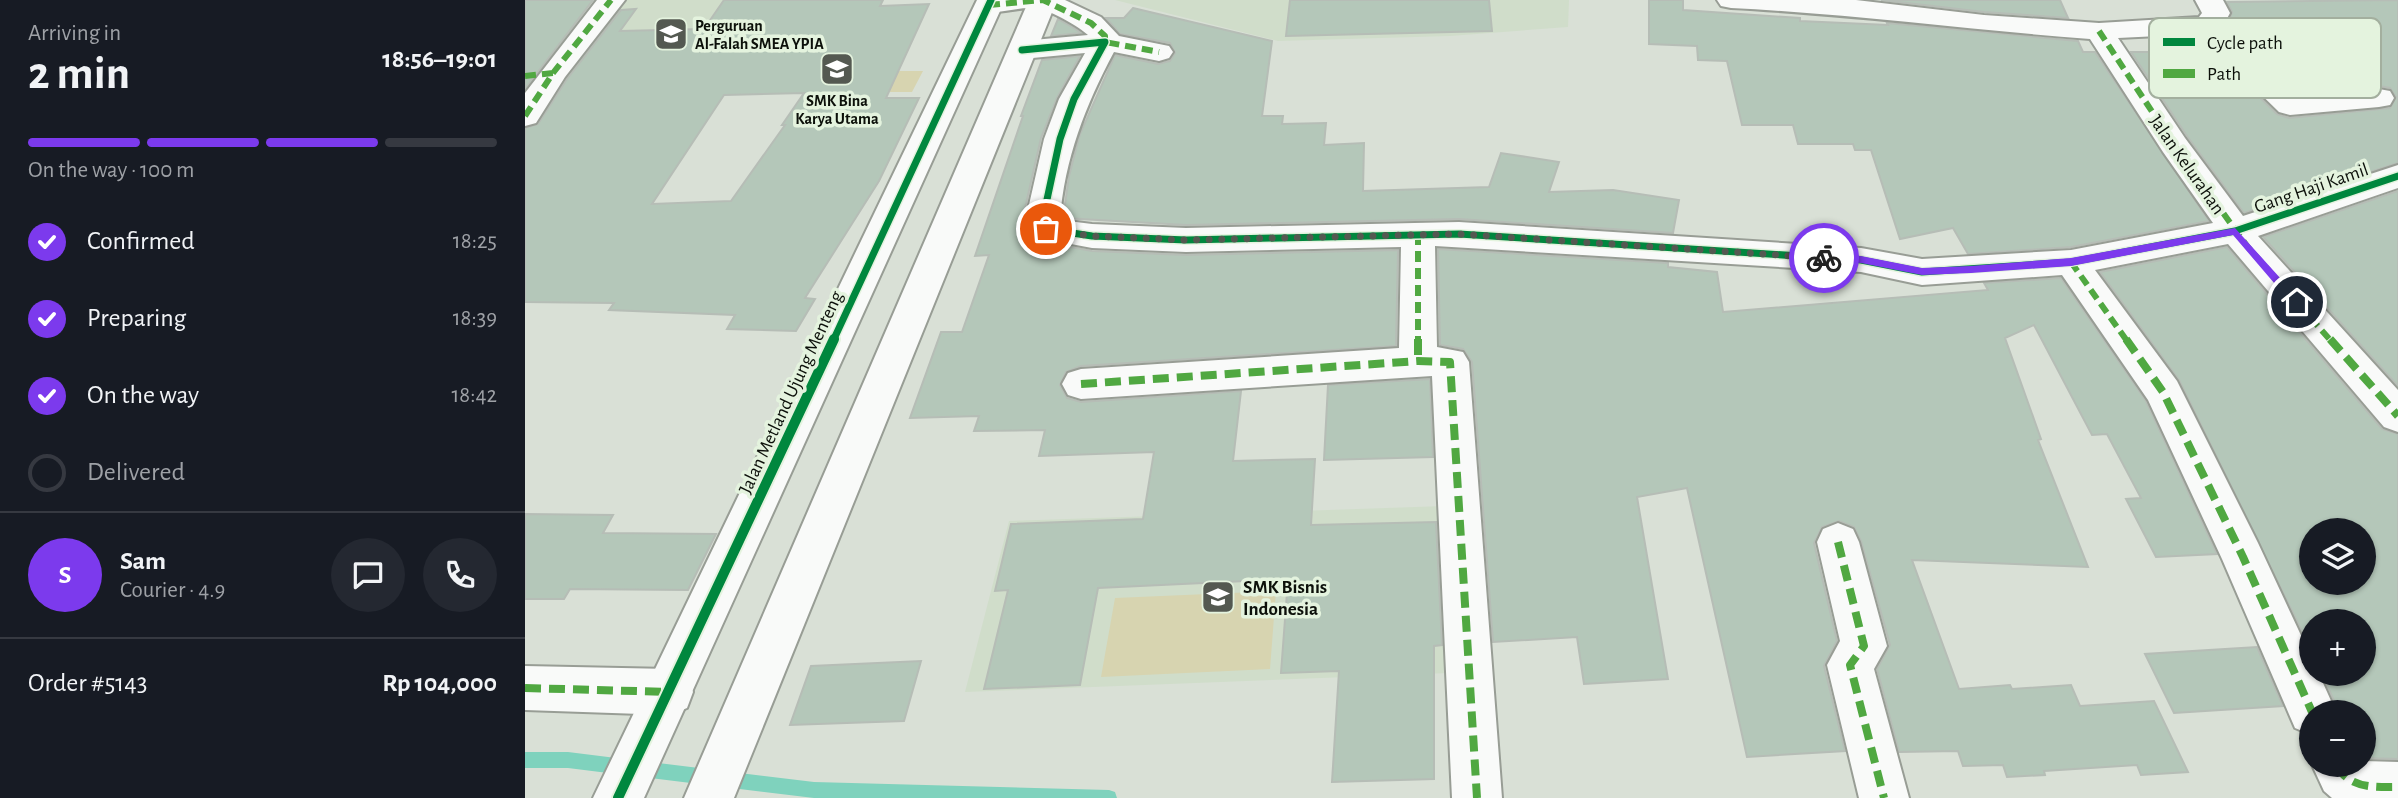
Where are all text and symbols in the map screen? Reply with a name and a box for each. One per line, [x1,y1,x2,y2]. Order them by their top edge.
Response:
school or university icon: Perguruan Al-Falah SMEA YPIA [652,15,690,53]
place label: Perguruan Al-Falah SMEA YPIA [695,18,824,52]
legend [2149,18,2381,98]
text: Arriving in [28,22,121,45]
text: Cycle path [2207,34,2283,53]
text: 18:56–19:01 [382,46,497,72]
school or university icon: SMK Bina Karya Utama [818,50,856,88]
text: 2 min [28,51,130,97]
text: Path [2207,65,2241,84]
place label: SMK Bina Karya Utama [795,93,879,128]
street label: Jalan Kelurahan [2146,112,2228,218]
text: On the way · 100 m [28,159,195,182]
street label: Gang Haji Kamil [2252,160,2371,217]
pin [1016,199,1076,259]
icon: bag [1027,210,1065,248]
icon: check [28,223,66,261]
courier [1789,223,1859,293]
text: Confirmed [87,228,195,254]
text: 18:25 [453,230,497,253]
icon: bike [1805,239,1843,277]
pin [2267,272,2327,332]
icon: home [2278,283,2316,321]
street label: Jalan Metland Ujung Menteng [736,288,847,497]
icon: check [28,300,66,338]
text: Preparing [87,305,186,331]
text: 18:39 [453,307,497,330]
icon: check [28,377,66,415]
text: On the way [87,382,199,408]
text: 18:42 [451,384,497,407]
text: Delivered [87,459,185,485]
map controls [2299,518,2376,777]
button: layers [2299,518,2376,595]
button: chat [331,538,405,612]
button: phone [423,538,497,612]
text: Sam [120,548,166,574]
text: S [59,562,71,588]
school or university icon: SMK Bisnis Indonesia [1199,578,1237,616]
place label: SMK Bisnis Indonesia [1243,578,1327,619]
text: Courier · 4.9 [120,579,225,602]
button: + [2299,609,2376,686]
text: Order #5143 [28,670,147,696]
text: Rp 104,000 [382,670,497,696]
button: − [2299,700,2376,777]

